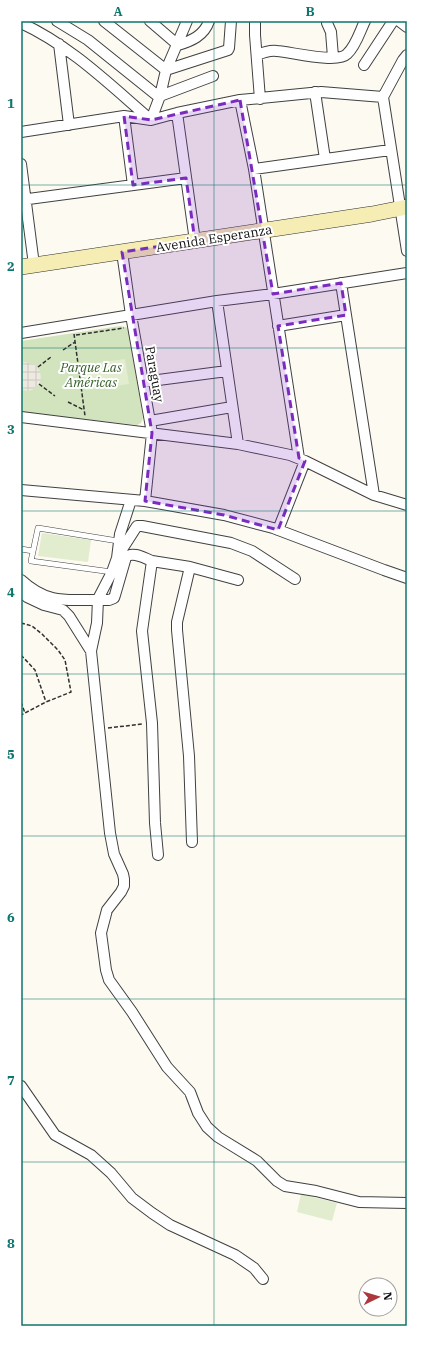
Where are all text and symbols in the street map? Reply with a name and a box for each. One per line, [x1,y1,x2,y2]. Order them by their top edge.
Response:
text: A [113,3,123,20]
text: B [305,3,315,20]
text: 1 [7,95,15,112]
street label: Avenida Esperanza [155,221,273,256]
text: 2 [7,258,15,275]
street label: Paraguay [141,345,168,404]
park label: Parque Las Américas [59,359,122,391]
text: 3 [7,421,15,438]
text: 4 [7,584,15,601]
text: 5 [7,746,15,763]
text: 6 [7,909,15,926]
text: 7 [7,1072,15,1089]
text: 8 [7,1235,15,1252]
north arrow [358,1277,398,1317]
text: N [381,1291,395,1301]

